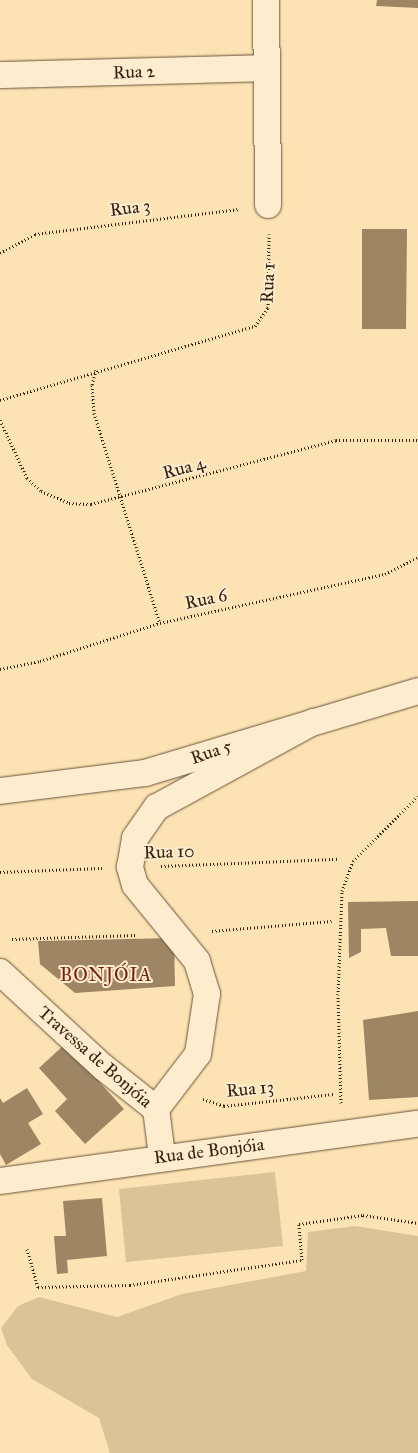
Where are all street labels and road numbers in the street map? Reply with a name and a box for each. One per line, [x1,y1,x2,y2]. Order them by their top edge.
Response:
street label: Rua 2 [112,60,156,84]
street label: Rua 3 [108,195,152,221]
street label: Rua 1 [256,262,280,304]
street label: Rua 4 [160,452,208,484]
street label: Rua 6 [183,584,229,614]
street label: Rua 5 [188,735,234,769]
street label: Rua 10 [143,840,195,864]
street label: Travessa de Bonjóia [34,1002,156,1112]
street label: Rua 13 [225,1076,275,1102]
street label: Rua de Bonjóia [153,1134,265,1168]

